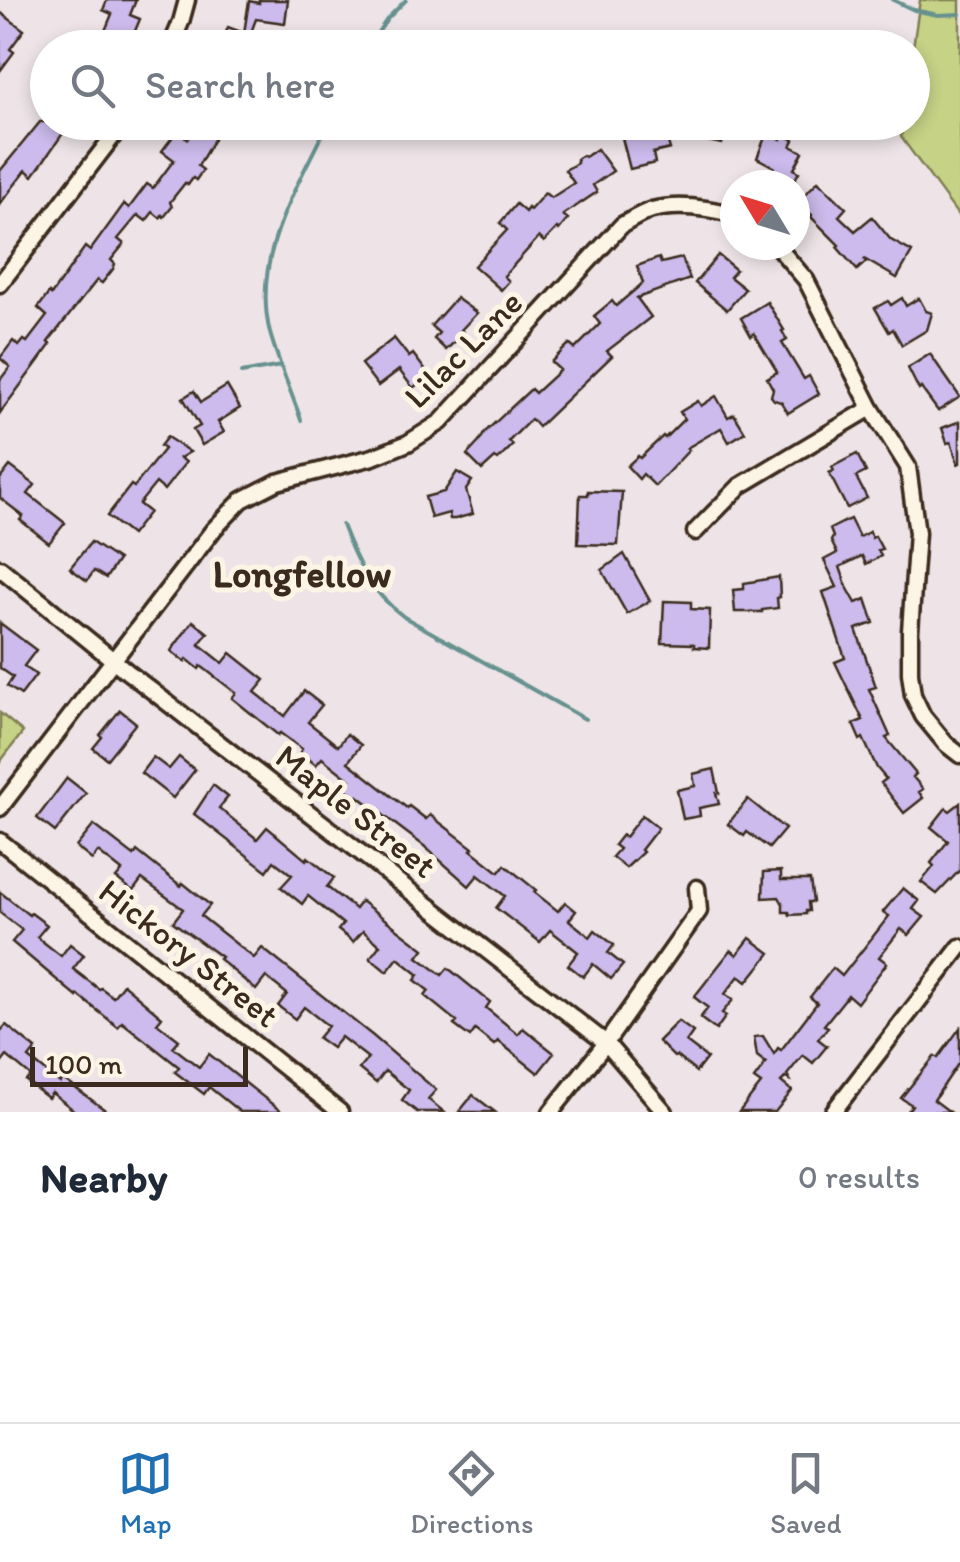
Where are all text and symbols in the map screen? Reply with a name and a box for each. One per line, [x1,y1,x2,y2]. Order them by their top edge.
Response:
search box [30,30,930,140]
icon: search [65,58,120,113]
text: Search here [145,62,336,108]
north arrow [720,170,810,260]
street label: Lilac Lane [395,281,531,417]
district label: Longfellow [213,551,391,597]
street label: Maple Street [267,735,445,887]
street label: Hickory Street [91,870,287,1036]
scale bar [30,1042,248,1086]
text: 100 m [45,1047,122,1081]
text: Nearby [40,1152,167,1203]
text: 0 results [798,1158,920,1196]
tab: Map [118,1446,173,1540]
tab: Directions [410,1446,533,1540]
tab: Saved [770,1446,842,1540]

